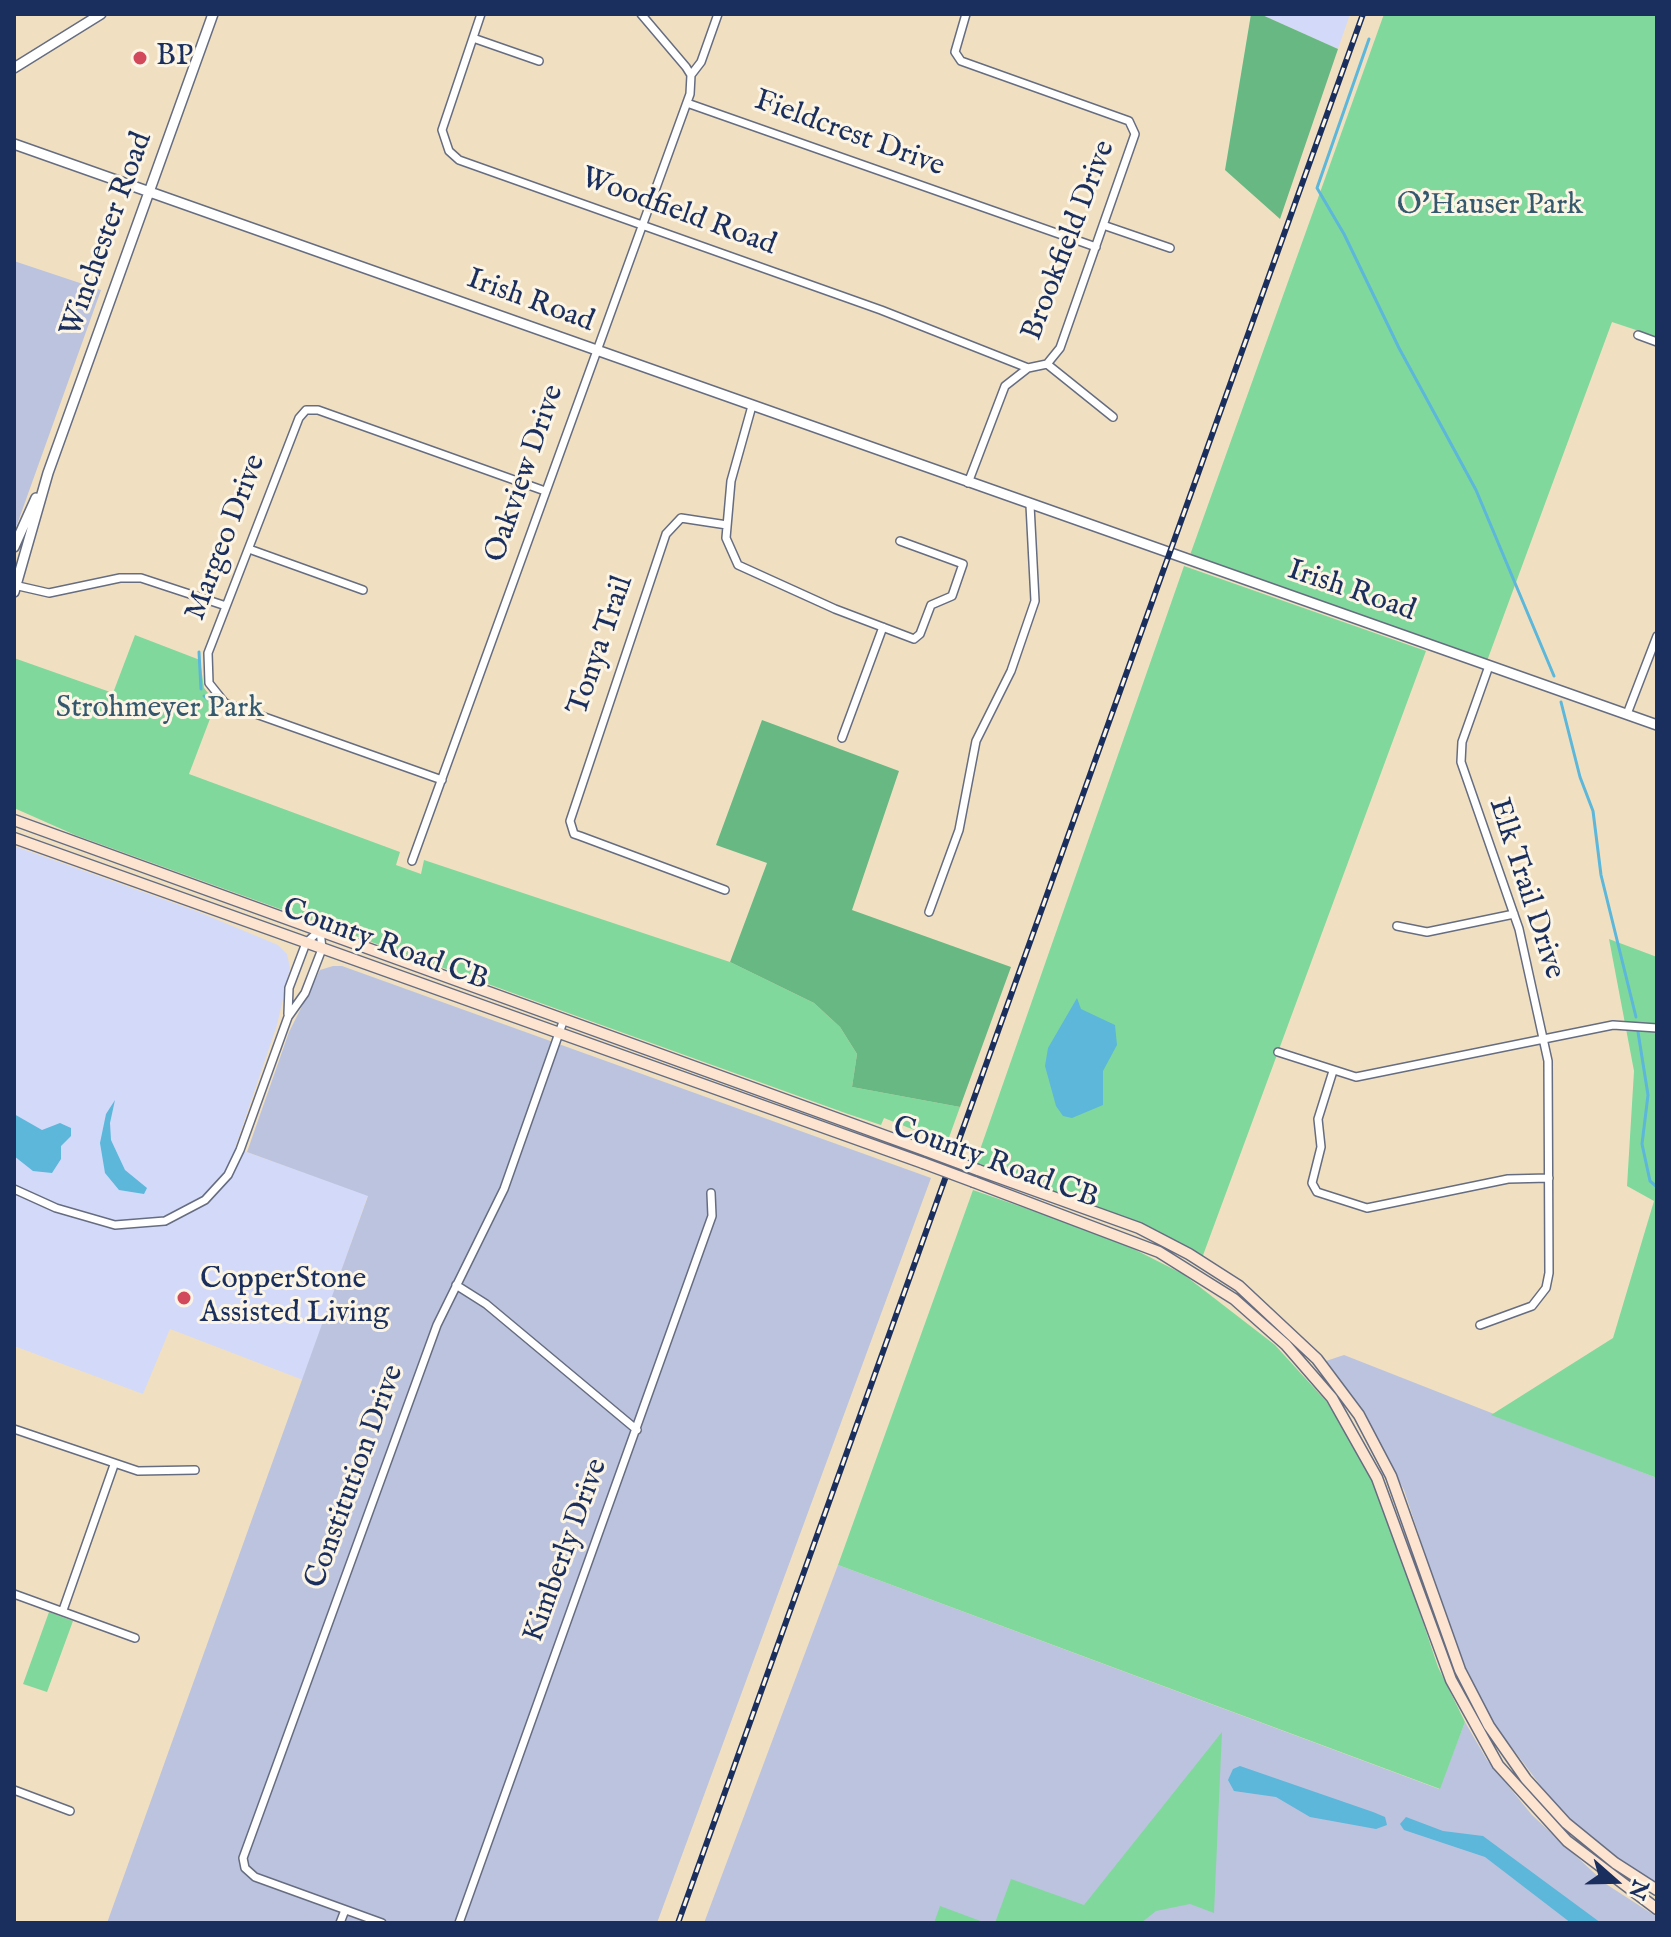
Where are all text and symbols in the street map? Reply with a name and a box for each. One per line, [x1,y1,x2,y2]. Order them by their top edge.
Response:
place label: BP [156,40,193,76]
marker: BP [131,49,149,67]
street label: Fieldcrest Drive [749,84,949,186]
street label: Winchester Road [54,128,162,342]
street label: Brookfield Drive [1015,136,1125,346]
street label: Woodfield Road [575,161,781,265]
park label: O'Hauser Park [1397,189,1583,225]
street label: Irish Road [461,262,599,342]
street label: Oakview Drive [479,381,573,567]
street label: Margeo Drive [179,450,275,626]
street label: Irish Road [1282,553,1420,631]
street label: Tonya Trail [561,572,643,720]
park label: Strohmeyer Park [56,692,264,728]
street label: Elk Trail Drive [1479,794,1571,984]
street label: County Road CB [277,892,493,1000]
street label: County Road CB [887,1110,1103,1218]
place label: CopperStone Assisted Living [200,1263,389,1334]
marker: CopperStone Assisted Living [175,1289,193,1307]
street label: Constitution Drive [299,1361,413,1593]
street label: Kimberly Drive [517,1454,617,1648]
north arrow [1575,1841,1655,1921]
text: N [1621,1875,1654,1903]

